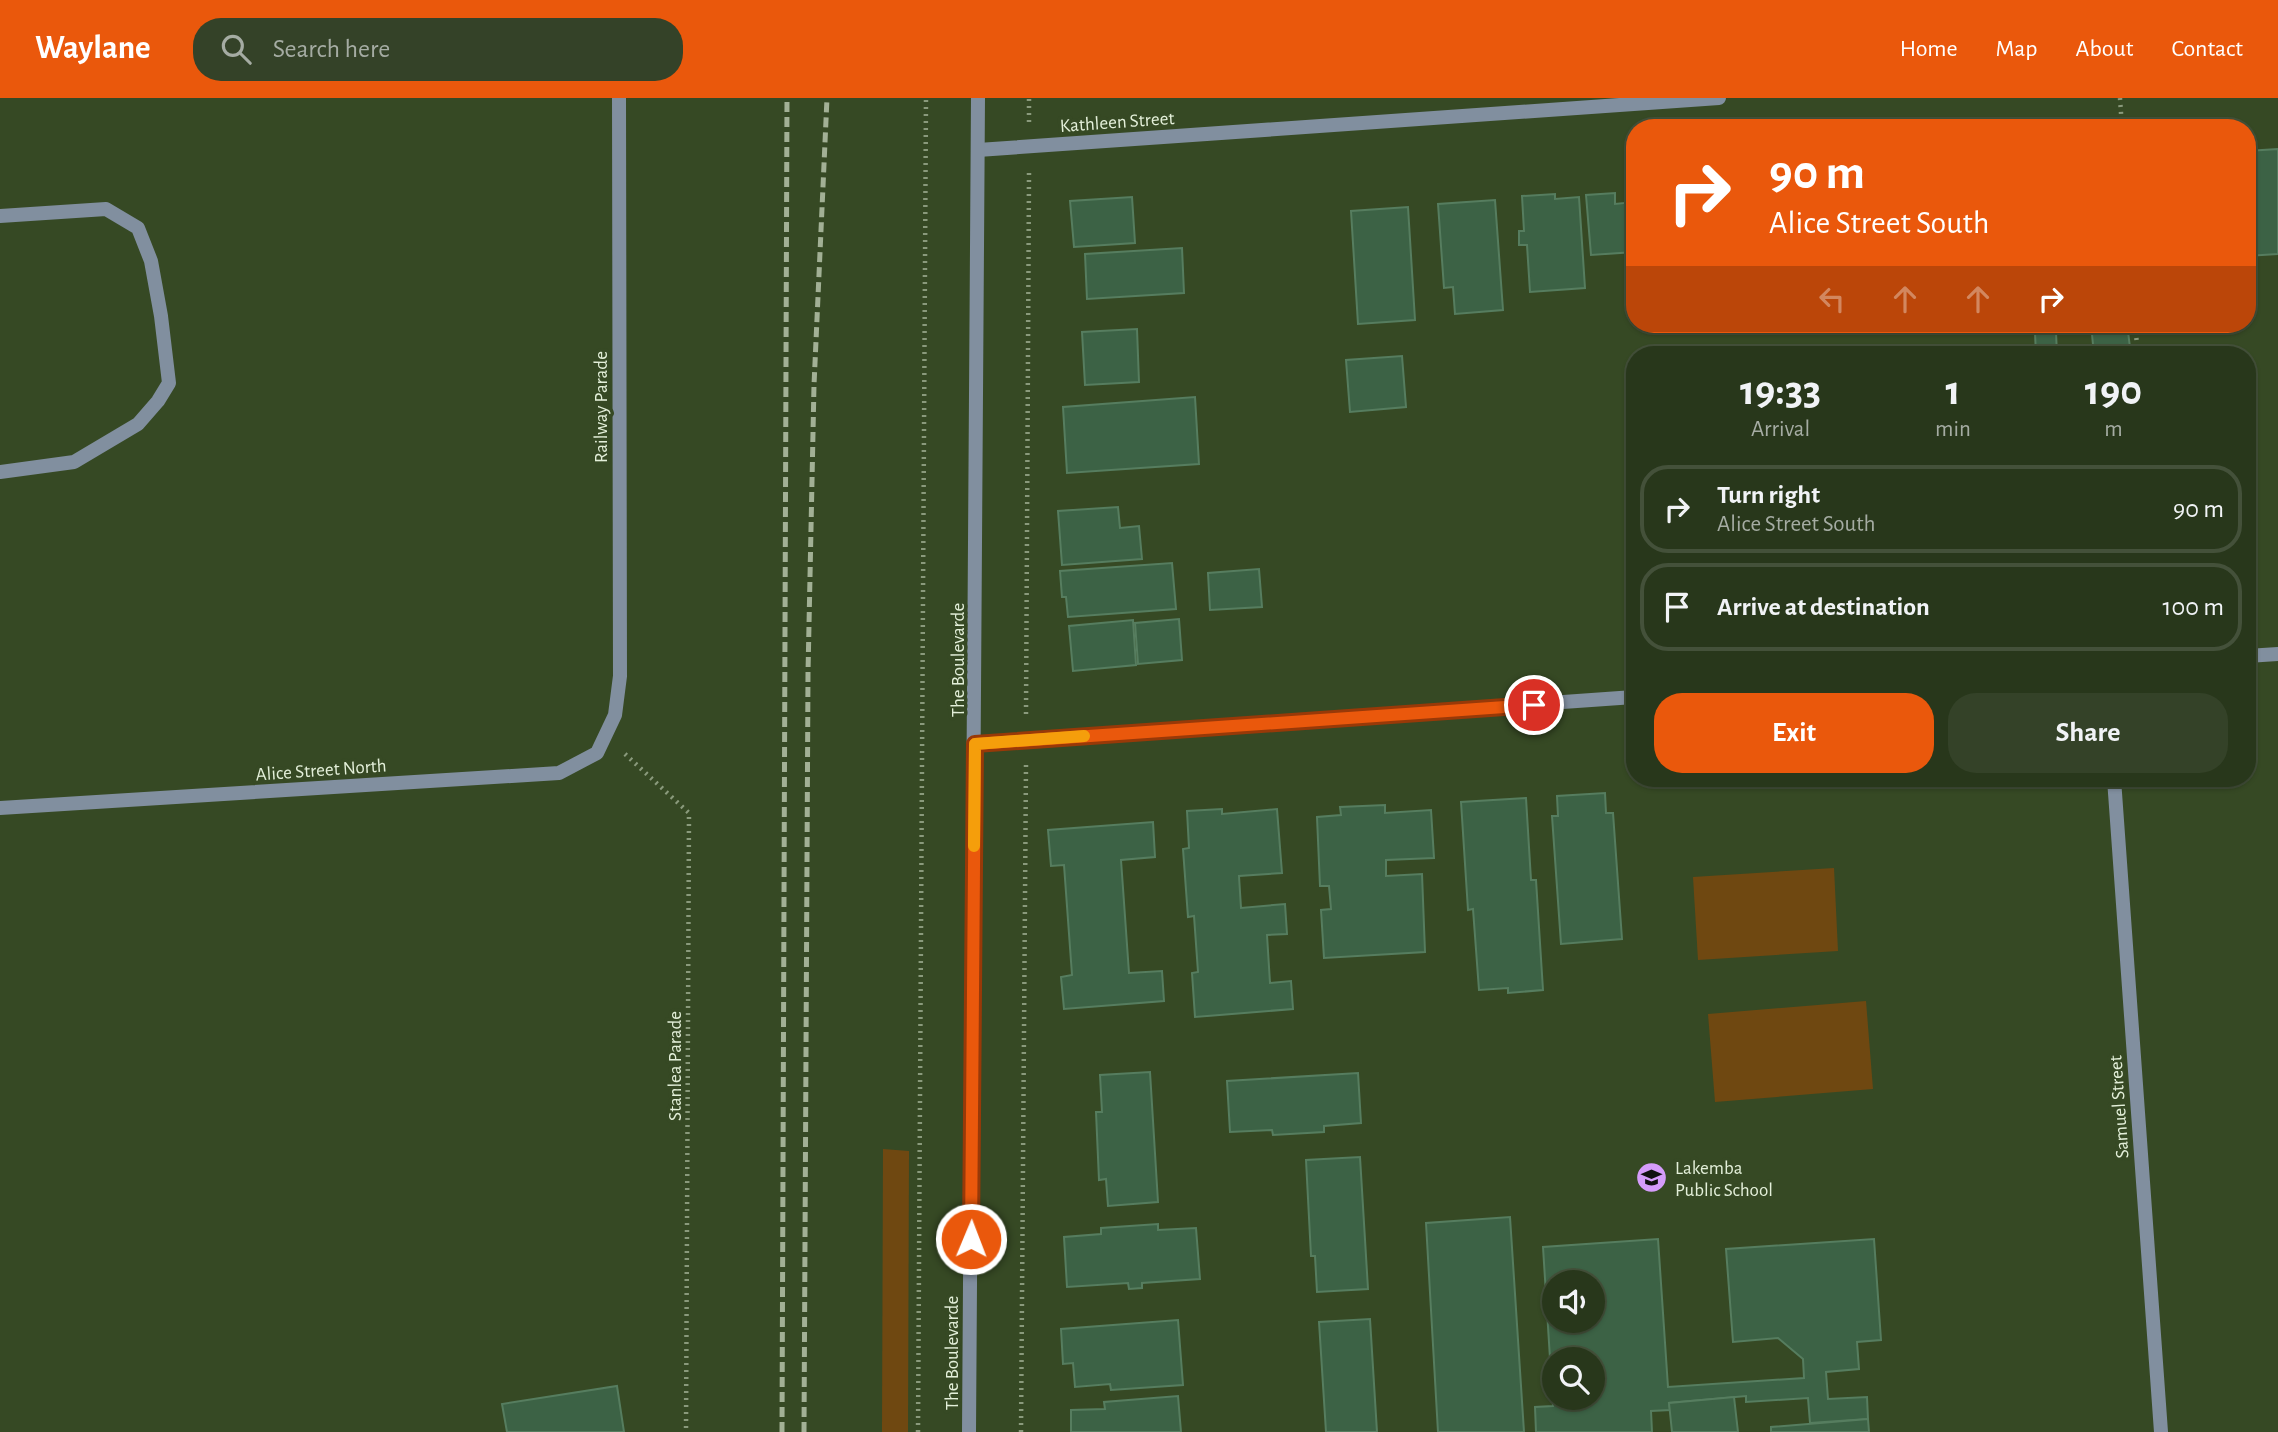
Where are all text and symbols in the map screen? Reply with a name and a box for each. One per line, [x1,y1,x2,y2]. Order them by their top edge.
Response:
search box [193,18,683,81]
icon: search [217,30,255,68]
text: Waylane [35,32,151,65]
text: Search here [273,36,390,62]
text: Home [1900,37,1958,61]
text: Map [1996,37,2038,61]
text: About [2076,37,2133,61]
text: Contact [2171,37,2243,61]
street label: Kathleen Street [1059,109,1175,136]
icon: right [1654,147,1745,238]
text: 90 m [1769,149,1865,198]
text: Alice Street South [1769,207,1989,239]
icon: left [1813,280,1851,318]
icon: ahead [1886,280,1924,318]
icon: ahead [1959,280,1997,318]
icon: right [2032,280,2070,318]
street label: Railway Parade [592,351,611,463]
text: 19:33 [1740,370,1821,412]
text: 1 [1945,370,1961,412]
text: 190 [2085,370,2142,412]
text: Arrival [1751,418,1810,441]
text: min [1935,418,1971,441]
text: m [2104,418,2123,441]
text: Turn right [1717,482,1820,508]
icon: right [1658,490,1696,528]
text: 90 m [2173,496,2224,522]
text: Alice Street South [1717,513,1875,536]
icon: arrive [1658,588,1696,626]
text: Arrive at destination [1717,594,1930,620]
text: 100 m [2163,594,2224,620]
street label: The Boulevarde [949,603,968,717]
pin [1504,675,1564,735]
icon: arrive [1515,686,1553,724]
button: Exit [1654,693,1934,773]
button: Share [1948,693,2228,773]
street label: Alice Street North [255,756,387,785]
street label: Stanlea Parade [666,1011,685,1121]
street label: Samuel Street [2106,1055,2133,1159]
place label: Lakemba Public School [1675,1159,1773,1200]
school or university icon: Lakemba Public School [1635,1161,1669,1195]
position arrow [934,1202,1008,1276]
map controls [1542,1270,1605,1410]
button: sound [1542,1270,1605,1333]
street label: The Boulevarde [943,1296,962,1410]
button: search [1542,1347,1605,1410]

